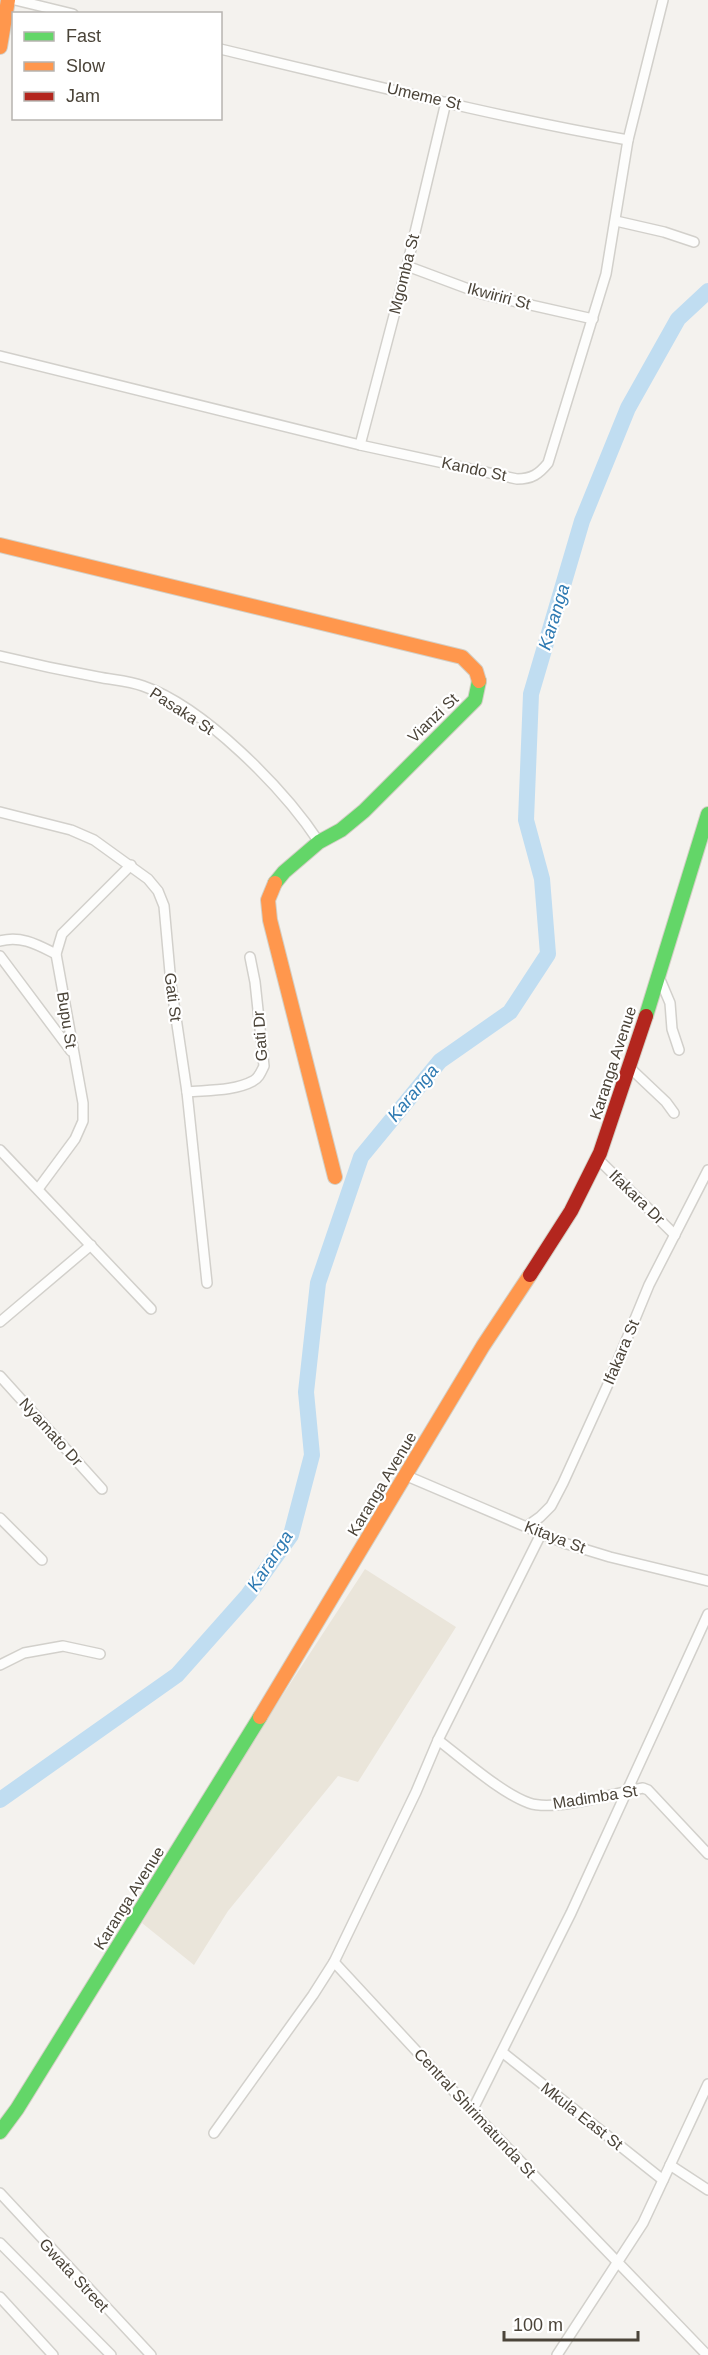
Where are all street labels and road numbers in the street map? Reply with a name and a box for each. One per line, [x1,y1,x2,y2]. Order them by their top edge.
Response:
street label: Umeme St [385,79,463,113]
street label: Mgomba St [386,232,422,316]
street label: Ikwiriri St [465,279,533,313]
street label: Kando St [440,454,509,484]
street label: Pasaka St [147,684,218,738]
street label: Vianzi St [404,690,462,746]
street label: Gati St [162,972,184,1023]
street label: Bupu St [54,991,80,1050]
street label: Karanga Avenue [587,1004,639,1122]
street label: Gati Dr [250,1009,270,1062]
street label: Ifakara Dr [606,1166,669,1228]
street label: Ifakara St [600,1317,642,1387]
street label: Nyamato Dr [16,1395,86,1470]
street label: Karanga Avenue [344,1429,420,1539]
street label: Kitaya St [522,1518,588,1557]
street label: Madimba St [552,1782,639,1812]
street label: Karanga Avenue [91,1843,168,1953]
street label: Central Shirimatunda St [411,2045,540,2181]
street label: Mkula East St [538,2079,627,2153]
street label: Gwata Street [36,2235,112,2315]

